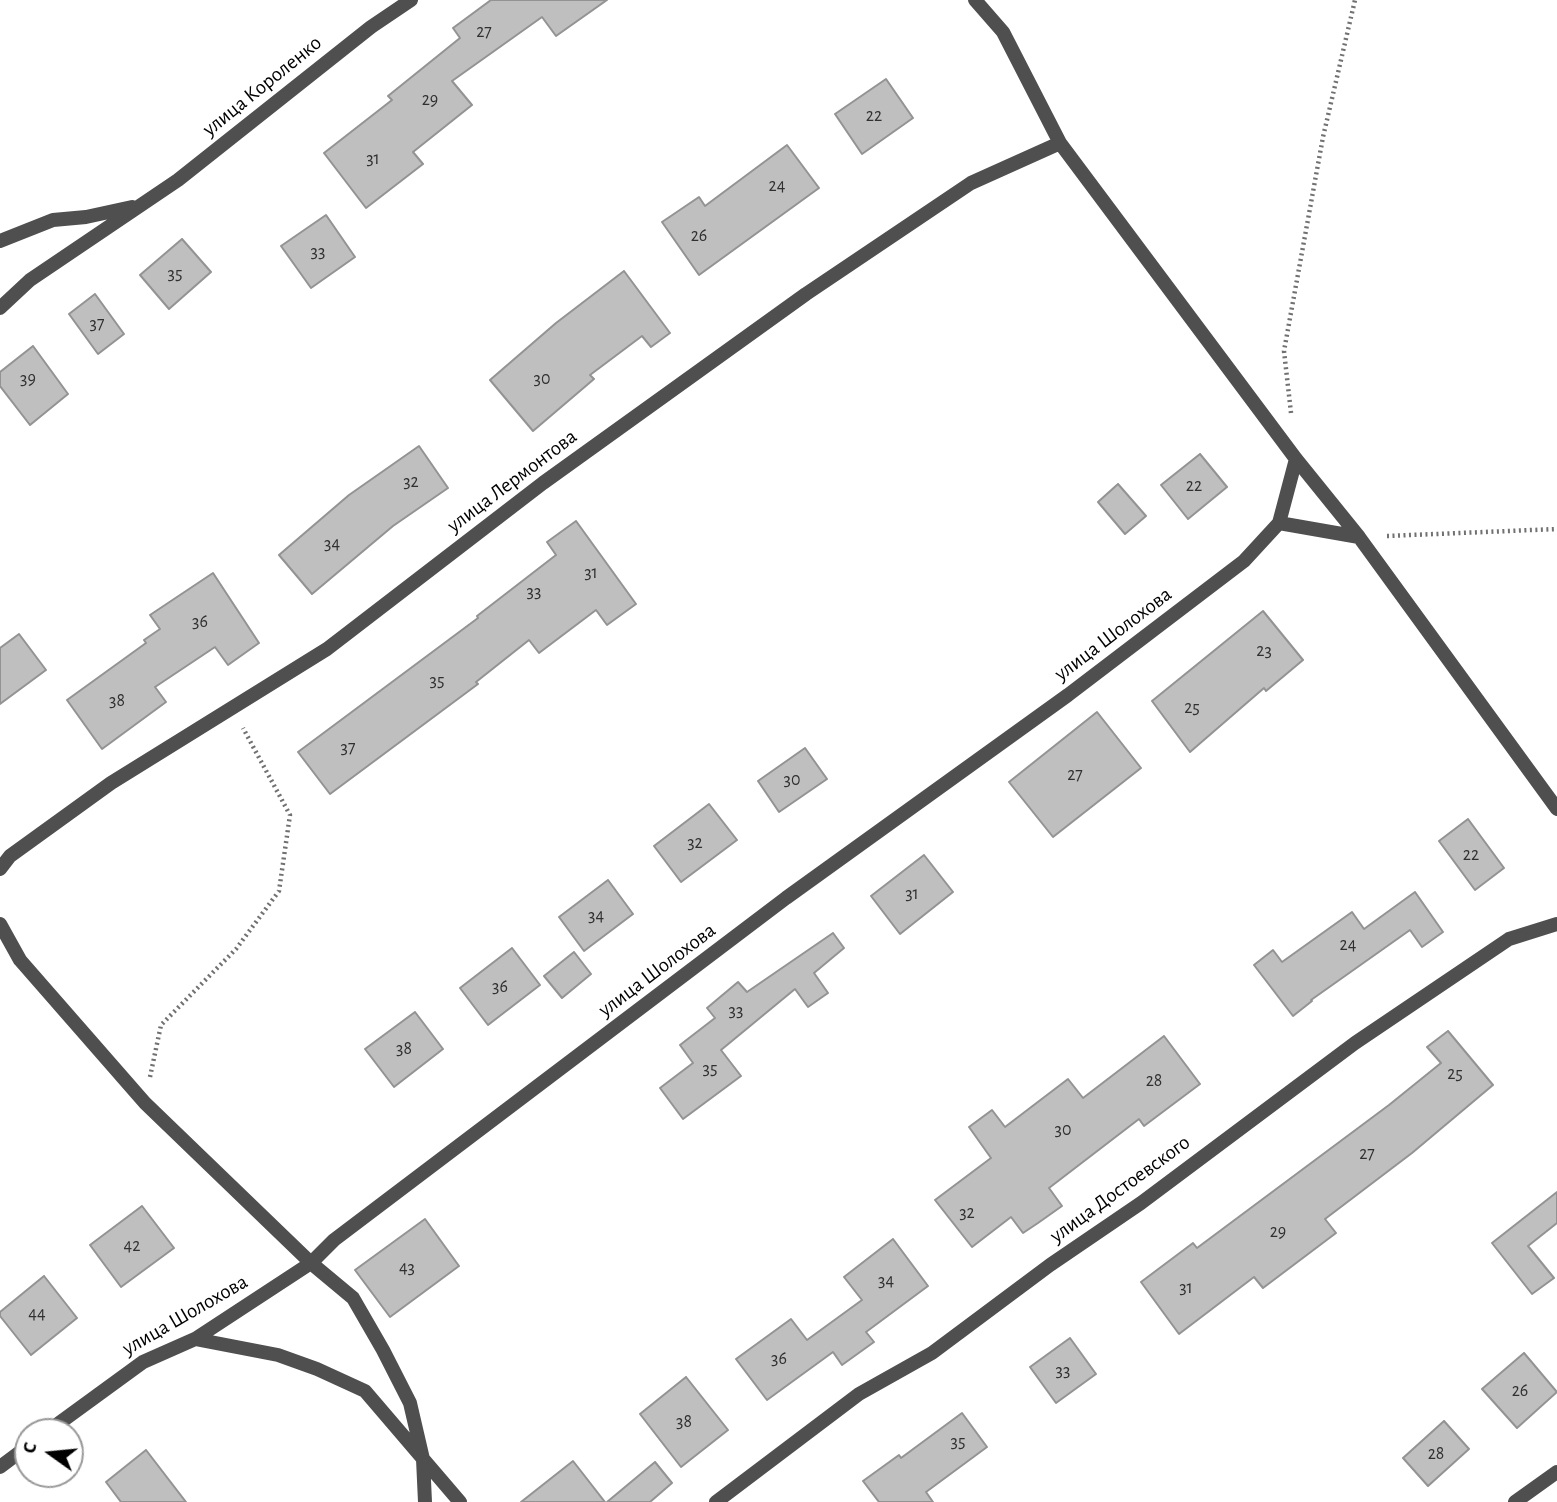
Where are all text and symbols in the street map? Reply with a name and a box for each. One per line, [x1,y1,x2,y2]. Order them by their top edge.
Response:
house number: 27 [476,21,492,43]
street label: улица Короленко [197,30,327,142]
house number: 29 [422,89,438,111]
house number: 22 [866,105,882,127]
house number: 31 [366,148,380,170]
house number: 24 [769,175,785,197]
house number: 26 [691,225,707,247]
house number: 33 [311,241,325,263]
house number: 35 [168,263,182,285]
house number: 37 [90,313,104,335]
house number: 39 [20,368,36,390]
house number: 30 [534,368,550,390]
street label: улица Лермонтова [442,424,582,538]
house number: 32 [403,471,419,493]
house number: 22 [1186,475,1202,497]
house number: 34 [324,533,340,555]
house number: 31 [584,562,598,584]
house number: 33 [527,581,541,603]
street label: улица Шолохова [1049,582,1177,686]
house number: 36 [192,611,208,633]
house number: 23 [1256,640,1272,662]
house number: 35 [430,670,444,692]
house number: 38 [109,690,125,712]
house number: 25 [1184,697,1200,719]
house number: 37 [341,737,355,759]
house number: 27 [1067,764,1083,786]
house number: 30 [784,769,800,791]
house number: 32 [687,832,703,854]
house number: 22 [1463,844,1479,866]
house number: 31 [905,883,919,905]
house number: 34 [588,905,604,927]
street label: улица Шолохова [593,918,721,1022]
house number: 24 [1340,934,1356,956]
house number: 36 [492,976,508,998]
house number: 33 [729,1000,743,1022]
house number: 38 [396,1038,412,1060]
house number: 35 [703,1058,717,1080]
house number: 25 [1447,1063,1463,1085]
house number: 28 [1146,1070,1162,1092]
house number: 30 [1055,1119,1071,1141]
street label: улица Достоевского [1045,1130,1195,1248]
house number: 27 [1359,1143,1375,1165]
house number: 32 [959,1202,975,1224]
house number: 29 [1270,1221,1286,1243]
house number: 42 [124,1235,140,1257]
house number: 43 [399,1257,415,1279]
street label: улица Шолохова [118,1269,252,1361]
house number: 34 [878,1270,894,1292]
house number: 31 [1179,1277,1193,1299]
house number: 44 [28,1303,46,1325]
house number: 36 [771,1348,787,1370]
house number: 33 [1056,1360,1070,1382]
house number: 26 [1512,1380,1528,1402]
house number: 38 [676,1411,692,1433]
north arrow [14,1418,84,1488]
house number: 35 [951,1431,965,1453]
text: С [20,1440,41,1455]
house number: 28 [1428,1443,1444,1465]

